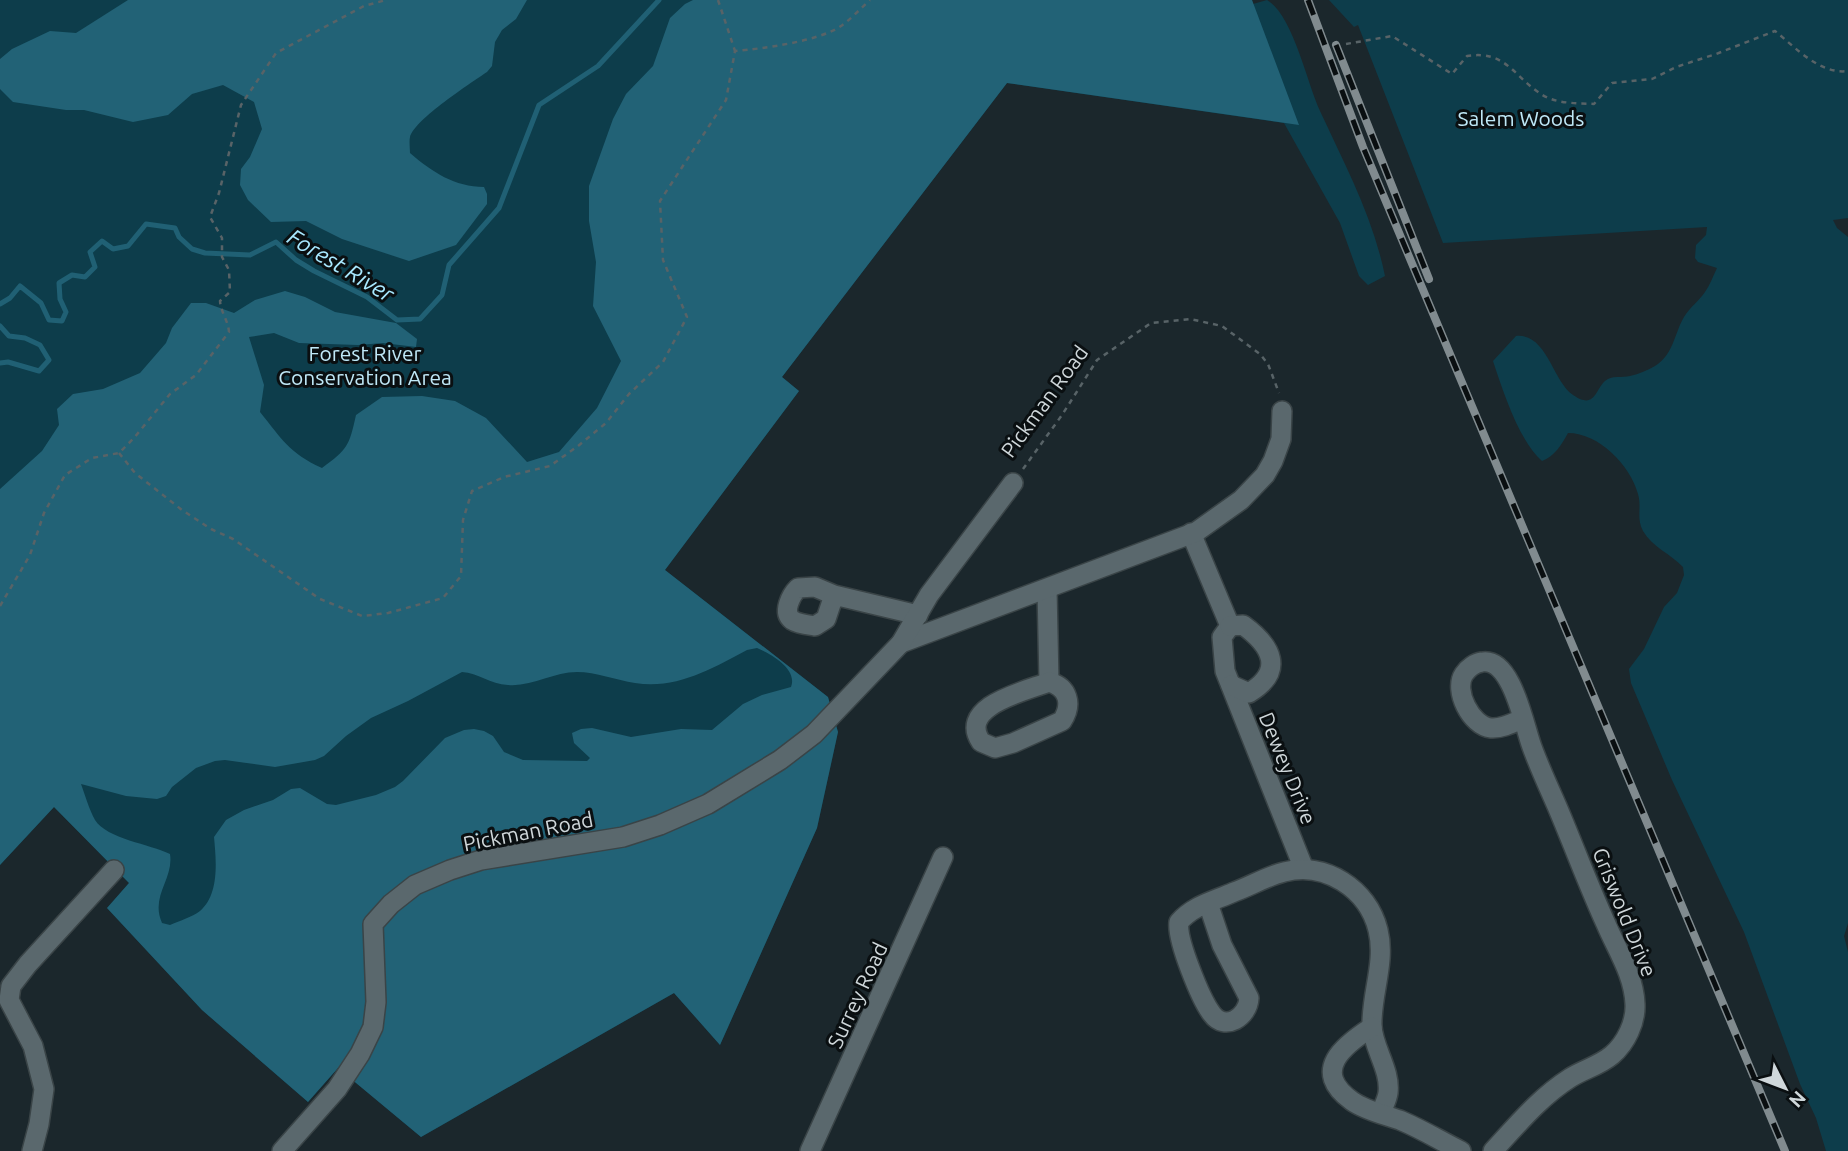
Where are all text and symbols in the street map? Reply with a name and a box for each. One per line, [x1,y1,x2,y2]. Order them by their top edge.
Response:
park label: Salem Woods [1458,106,1584,130]
water label: Forest River [283,224,400,307]
street label: Pickman Road [995,340,1093,462]
park label: Forest River Conservation Area [278,341,452,389]
street label: Dewey Drive [1255,708,1321,828]
street label: Pickman Road [461,807,595,855]
street label: Griswold Drive [1588,844,1662,980]
street label: Surrey Road [822,938,892,1052]
north arrow [1750,1053,1820,1123]
text: N [1785,1087,1811,1112]

